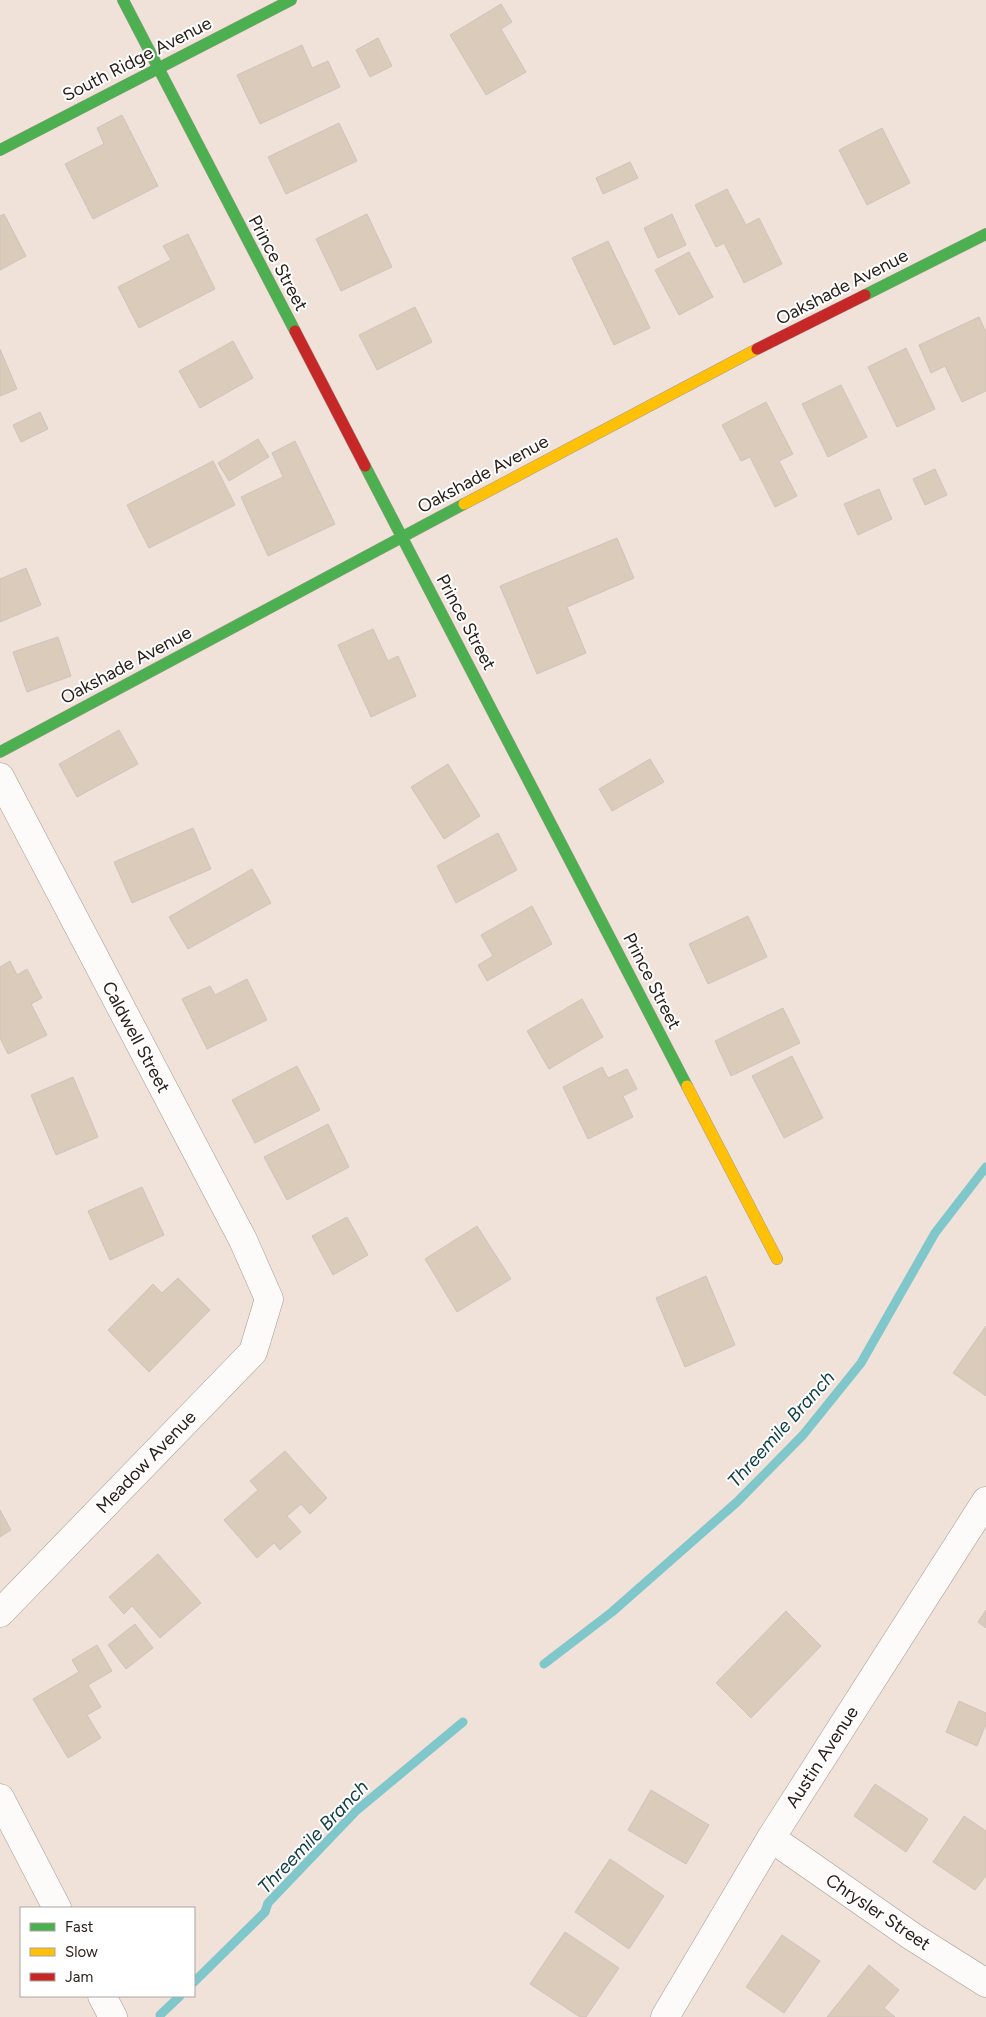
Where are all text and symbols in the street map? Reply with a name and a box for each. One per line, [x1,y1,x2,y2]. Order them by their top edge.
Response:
street label: South Ridge Avenue [59,12,215,106]
street label: Prince Street [244,211,312,315]
street label: Oakshade Avenue [772,244,912,330]
street label: Oakshade Avenue [414,430,552,518]
street label: Prince Street [432,570,500,674]
street label: Oakshade Avenue [57,621,195,709]
street label: Prince Street [618,929,686,1033]
street label: Caldwell Street [97,977,175,1097]
water label: Threemile Branch [723,1366,840,1492]
street label: Meadow Avenue [91,1406,201,1518]
street label: Austin Avenue [781,1702,863,1812]
water label: Threemile Branch [253,1775,373,1899]
street label: Chrysler Street [821,1869,935,1955]
legend [20,1907,195,1997]
text: Fast [65,1918,94,1936]
text: Slow [65,1943,98,1961]
text: Jam [65,1968,93,1986]

